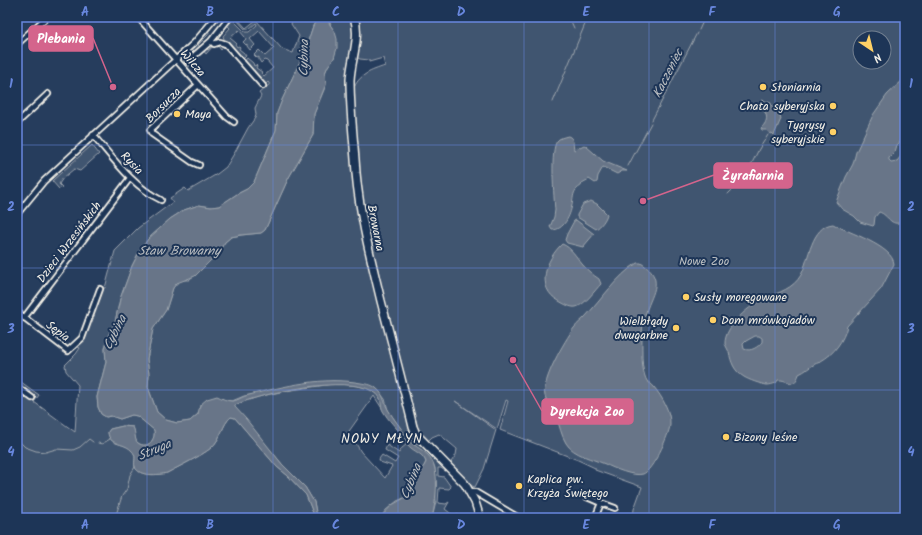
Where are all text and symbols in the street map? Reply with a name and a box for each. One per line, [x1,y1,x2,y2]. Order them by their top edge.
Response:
text: A [81,2,89,23]
text: B [206,2,214,23]
text: C [332,2,340,23]
text: D [457,2,466,23]
text: E [582,2,590,23]
text: F [708,2,716,23]
text: G [833,2,841,23]
callout: Plebania [29,26,93,51]
text: Plebania [37,29,85,50]
north arrow [852,30,892,70]
water label: Cybina [294,39,315,77]
water label: Kaczeniec [647,44,690,102]
street label: Wilcza [175,45,210,82]
text: N [869,48,885,67]
text: 1 [9,74,13,95]
text: 1 [909,74,913,95]
place label: Słoniarnia [771,78,821,97]
marker: Słoniarnia [758,82,768,92]
street label: Borsucza [141,83,186,128]
place label: Chata syberyjska [739,97,825,116]
marker: Chata syberyjska [828,101,838,111]
place label: Maya [185,105,212,124]
marker: Maya [172,109,182,119]
place label: Tygrysy syberyjskie [771,116,826,149]
marker: Tygrysy syberyjskie [828,127,838,137]
street label: Rysia [116,147,148,180]
callout: Żyrafiarnia [714,163,792,188]
text: Żyrafiarnia [722,166,784,187]
text: 2 [7,197,15,218]
street label: Dzieci Wrzesińskich [32,197,106,287]
text: 2 [907,197,915,218]
street label: Browarna [362,203,389,253]
water label: Staw Browarny [138,241,222,262]
park label: Nowe Zoo [679,252,729,271]
place label: Susły moręgowane [694,288,787,307]
marker: Susły moręgowane [681,292,691,302]
water label: Cybina [98,311,133,354]
place label: Dom mrówkojadów [721,311,816,330]
place label: Wielbłądy dwugarbne [615,312,669,345]
marker: Dom mrówkojadów [708,315,718,325]
street label: Sępia [42,316,74,347]
text: 3 [6,319,15,340]
text: 3 [906,319,915,340]
marker: Wielbłądy dwugarbne [671,323,681,333]
callout: Dyrekcja Zoo [542,399,633,424]
text: Dyrekcja Zoo [550,402,624,423]
place label: Bizony leśne [734,428,798,447]
district label: NOWY MŁYN [341,429,423,450]
marker: Bizony leśne [721,432,731,442]
water label: Struga [134,434,176,467]
text: 4 [7,442,15,463]
text: 4 [907,442,915,463]
water label: Cybina [395,460,428,503]
place label: Kaplica pw. Krzyża Świętego [527,470,608,503]
marker: Kaplica pw. Krzyża Świętego [514,481,524,491]
text: A [81,515,89,535]
text: B [206,515,214,535]
text: C [332,515,340,535]
text: D [457,515,466,535]
text: E [582,515,590,535]
text: F [708,515,716,535]
text: G [833,515,841,535]

